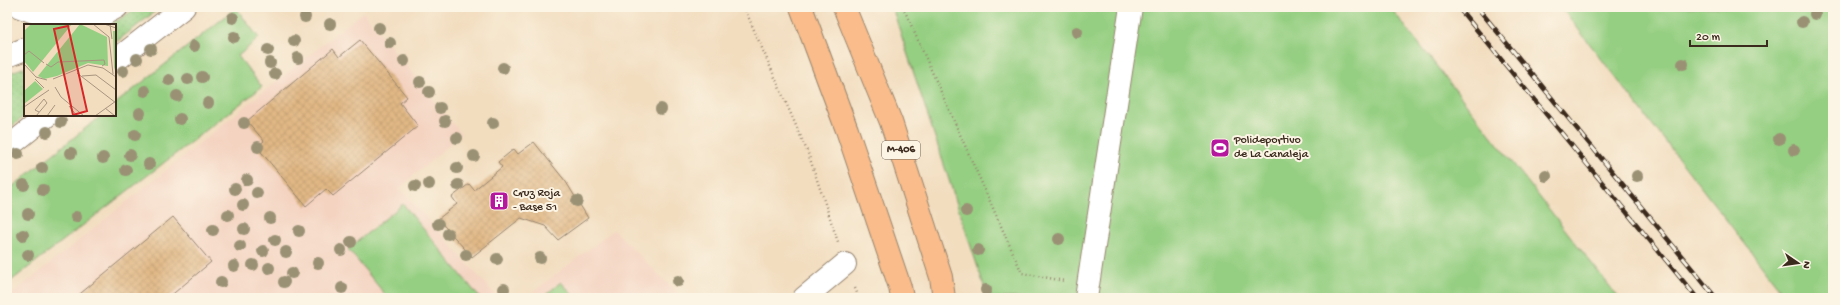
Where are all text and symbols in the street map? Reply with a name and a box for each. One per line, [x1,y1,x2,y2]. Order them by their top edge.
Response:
scale bar [1690,22,1767,48]
inset map [24,24,116,116]
text: 20 m [1696,31,1721,45]
place label: Polideportivo de La Canaleja [1233,134,1309,162]
sports icon: Polideportivo de La Canaleja [1209,137,1231,159]
road number: M-406 [882,141,920,159]
place label: Cruz Roja - Base 51 [513,187,561,215]
building icon: Cruz Roja - Base 51 [488,190,510,212]
north arrow [1778,243,1818,283]
text: N [1799,260,1812,270]

